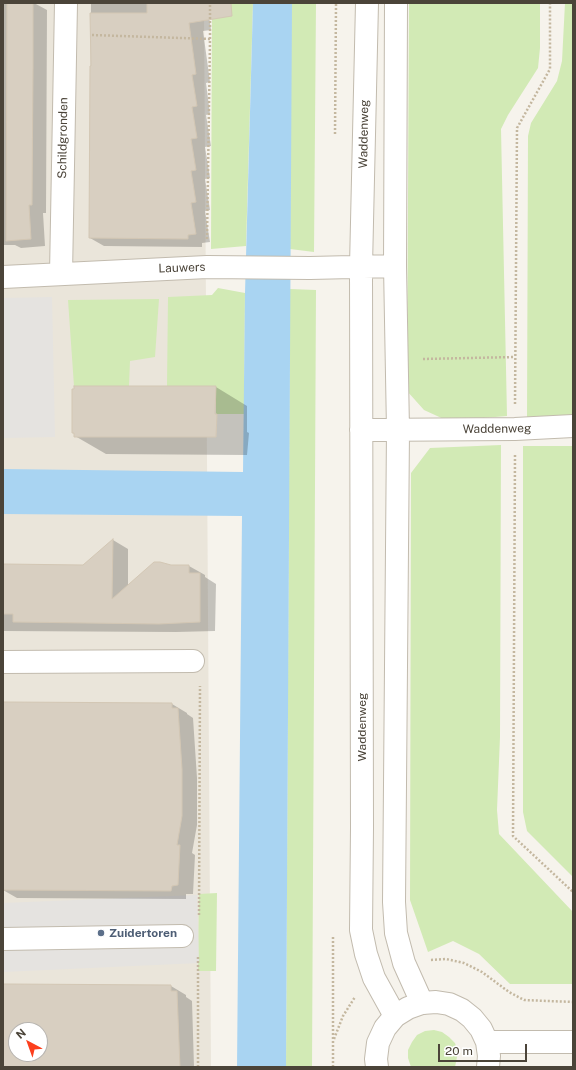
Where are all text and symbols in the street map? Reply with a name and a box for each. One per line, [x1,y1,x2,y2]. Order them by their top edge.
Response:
street label: Schildgronden [55,97,71,179]
street label: Waddenweg [356,99,372,169]
street label: Lauwers [158,260,206,276]
street label: Waddenweg [462,421,532,437]
street label: Waddenweg [355,693,369,761]
place label: Zuidertoren [109,926,177,940]
marker: Zuidertoren [96,928,106,938]
north arrow [8,1022,48,1062]
text: N [14,1026,28,1041]
scale bar [440,1036,529,1062]
text: 20 m [445,1044,473,1058]

